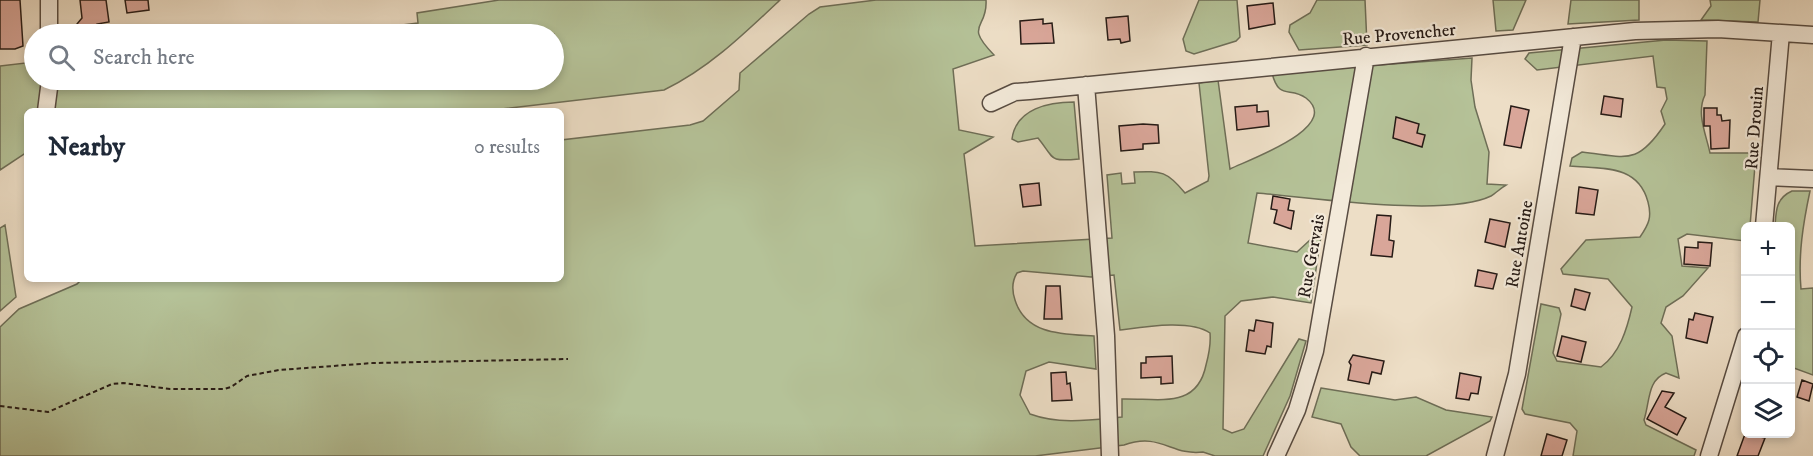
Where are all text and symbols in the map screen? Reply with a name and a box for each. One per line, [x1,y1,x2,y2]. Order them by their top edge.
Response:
street label: Rue Provencher [1341,19,1457,51]
search box [24,24,564,90]
icon: search [45,41,78,74]
text: Search here [93,44,195,71]
street label: Rue Drouin [1741,85,1769,171]
text: Nearby [48,131,125,164]
text: 0 results [474,135,540,160]
street label: Rue Antoine [1501,199,1539,290]
street label: Rue Gervais [1294,212,1330,300]
map controls [1741,222,1795,438]
button: + [1741,222,1795,276]
button: − [1741,276,1795,330]
button: locate [1741,330,1795,384]
button: layers [1741,384,1795,438]

